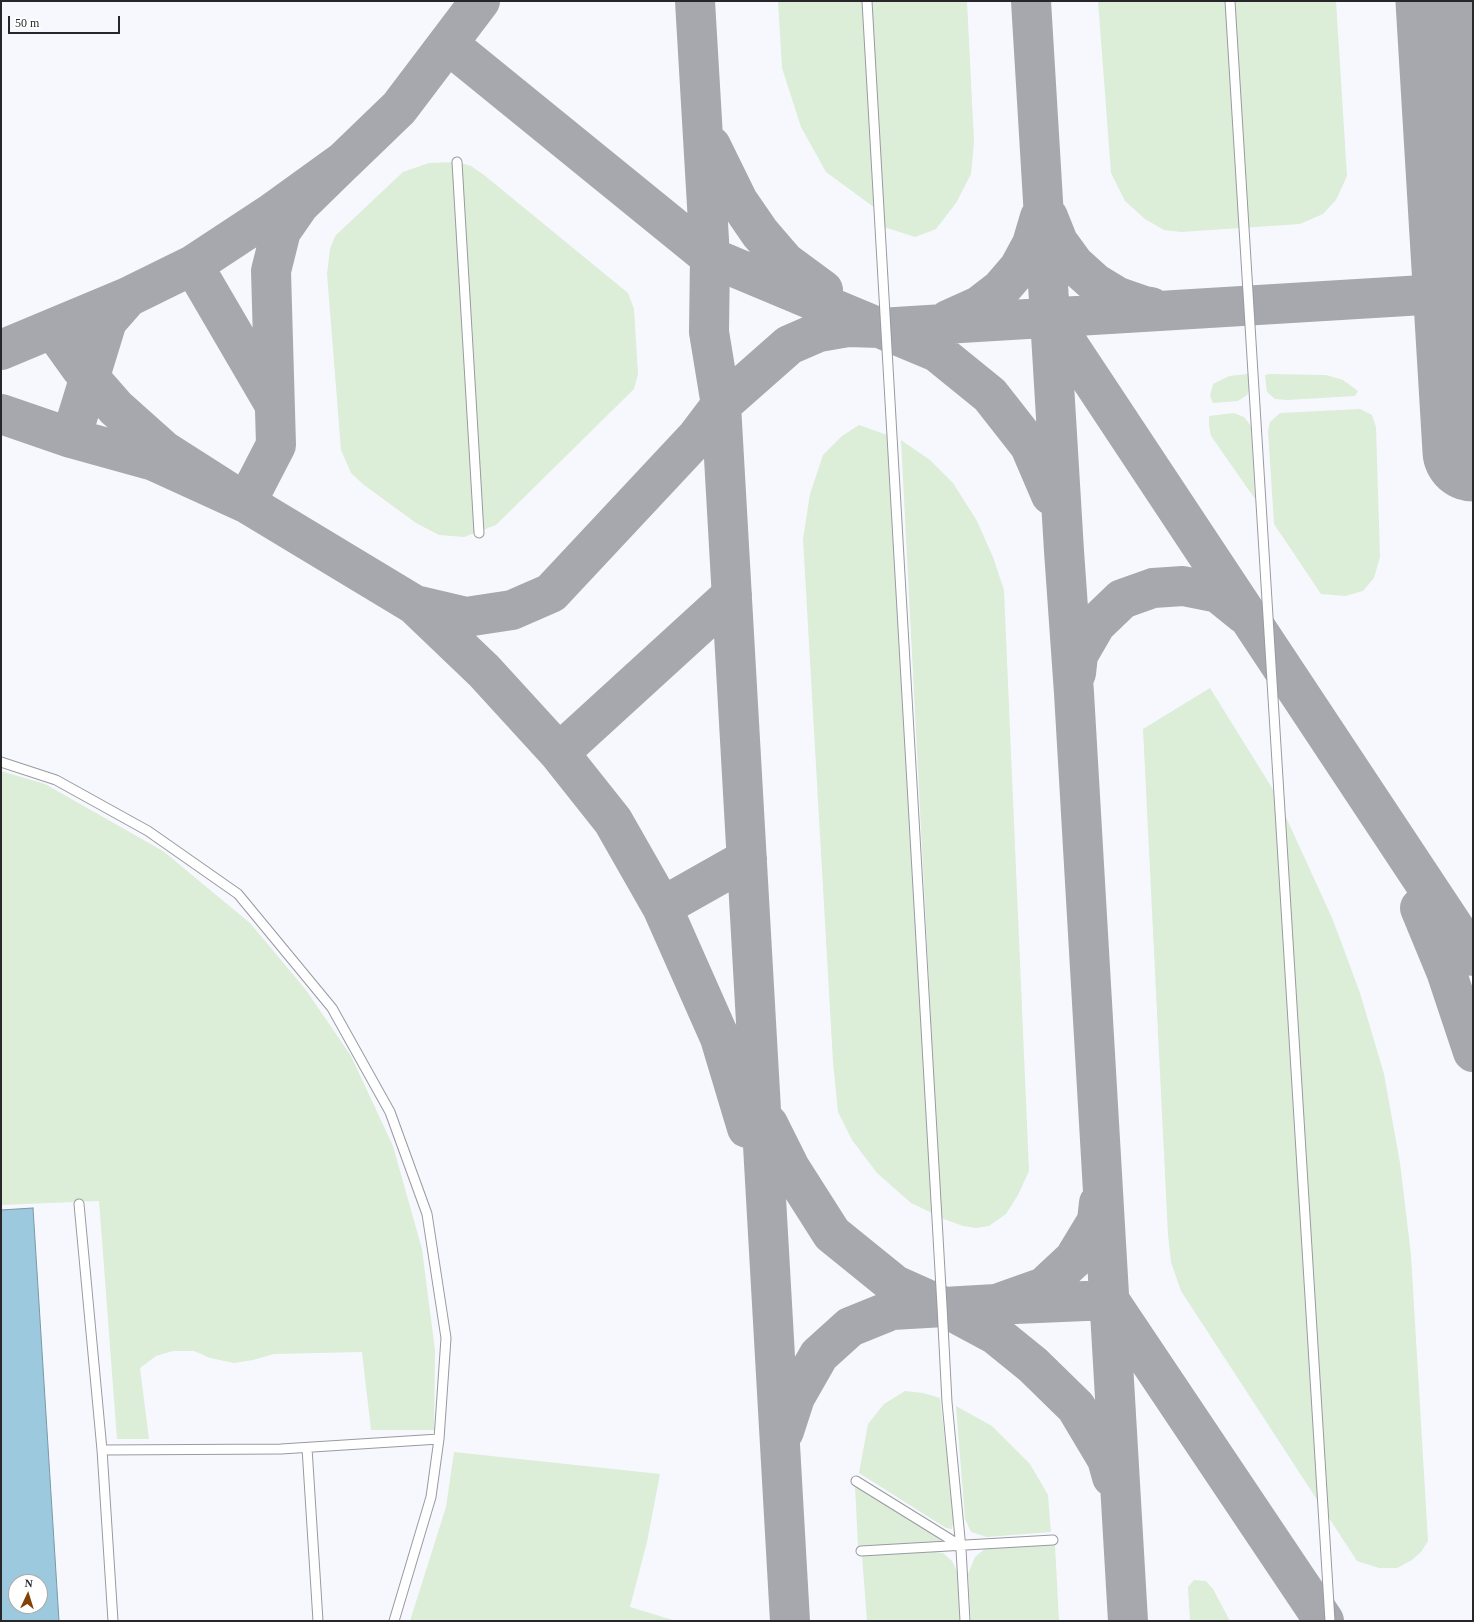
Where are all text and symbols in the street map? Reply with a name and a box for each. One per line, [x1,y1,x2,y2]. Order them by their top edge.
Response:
scale bar [10,8,122,34]
text: 50 m [15,16,39,30]
north arrow [8,1574,48,1614]
text: N [24,1577,33,1589]

